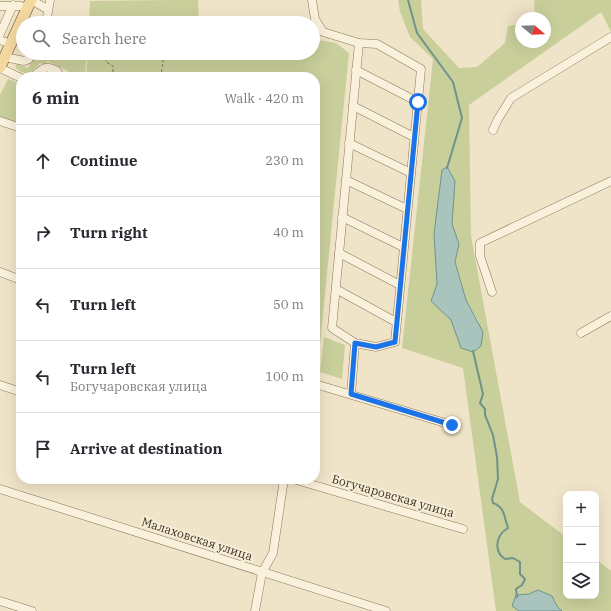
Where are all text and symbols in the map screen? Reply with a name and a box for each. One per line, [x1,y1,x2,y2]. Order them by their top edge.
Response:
north arrow [515,12,551,48]
search box [16,16,320,60]
icon: search [30,27,52,49]
text: Search here [62,29,147,48]
text: 6 min [32,87,80,109]
text: Walk · 420 m [225,90,304,107]
route start [409,93,427,111]
icon: ahead [32,150,54,172]
text: Continue [70,151,137,170]
text: 230 m [265,152,304,169]
icon: right [32,222,54,244]
text: Turn right [70,223,148,242]
text: 40 m [273,224,304,241]
icon: left [32,294,54,316]
text: Turn left [70,295,136,314]
text: 50 m [273,296,304,313]
text: Turn left [70,359,136,378]
icon: left [32,366,54,388]
text: 100 m [265,368,304,385]
text: Богучаровская улица [70,378,207,395]
route end [443,416,461,434]
icon: arrive [32,438,54,460]
text: Arrive at destination [70,439,222,458]
street label: Богучаровская улица [330,471,457,520]
map controls [563,491,599,599]
button: + [563,491,599,527]
street label: Малаховская улица [140,513,255,564]
button: − [563,527,599,563]
button: layers [563,563,599,599]

